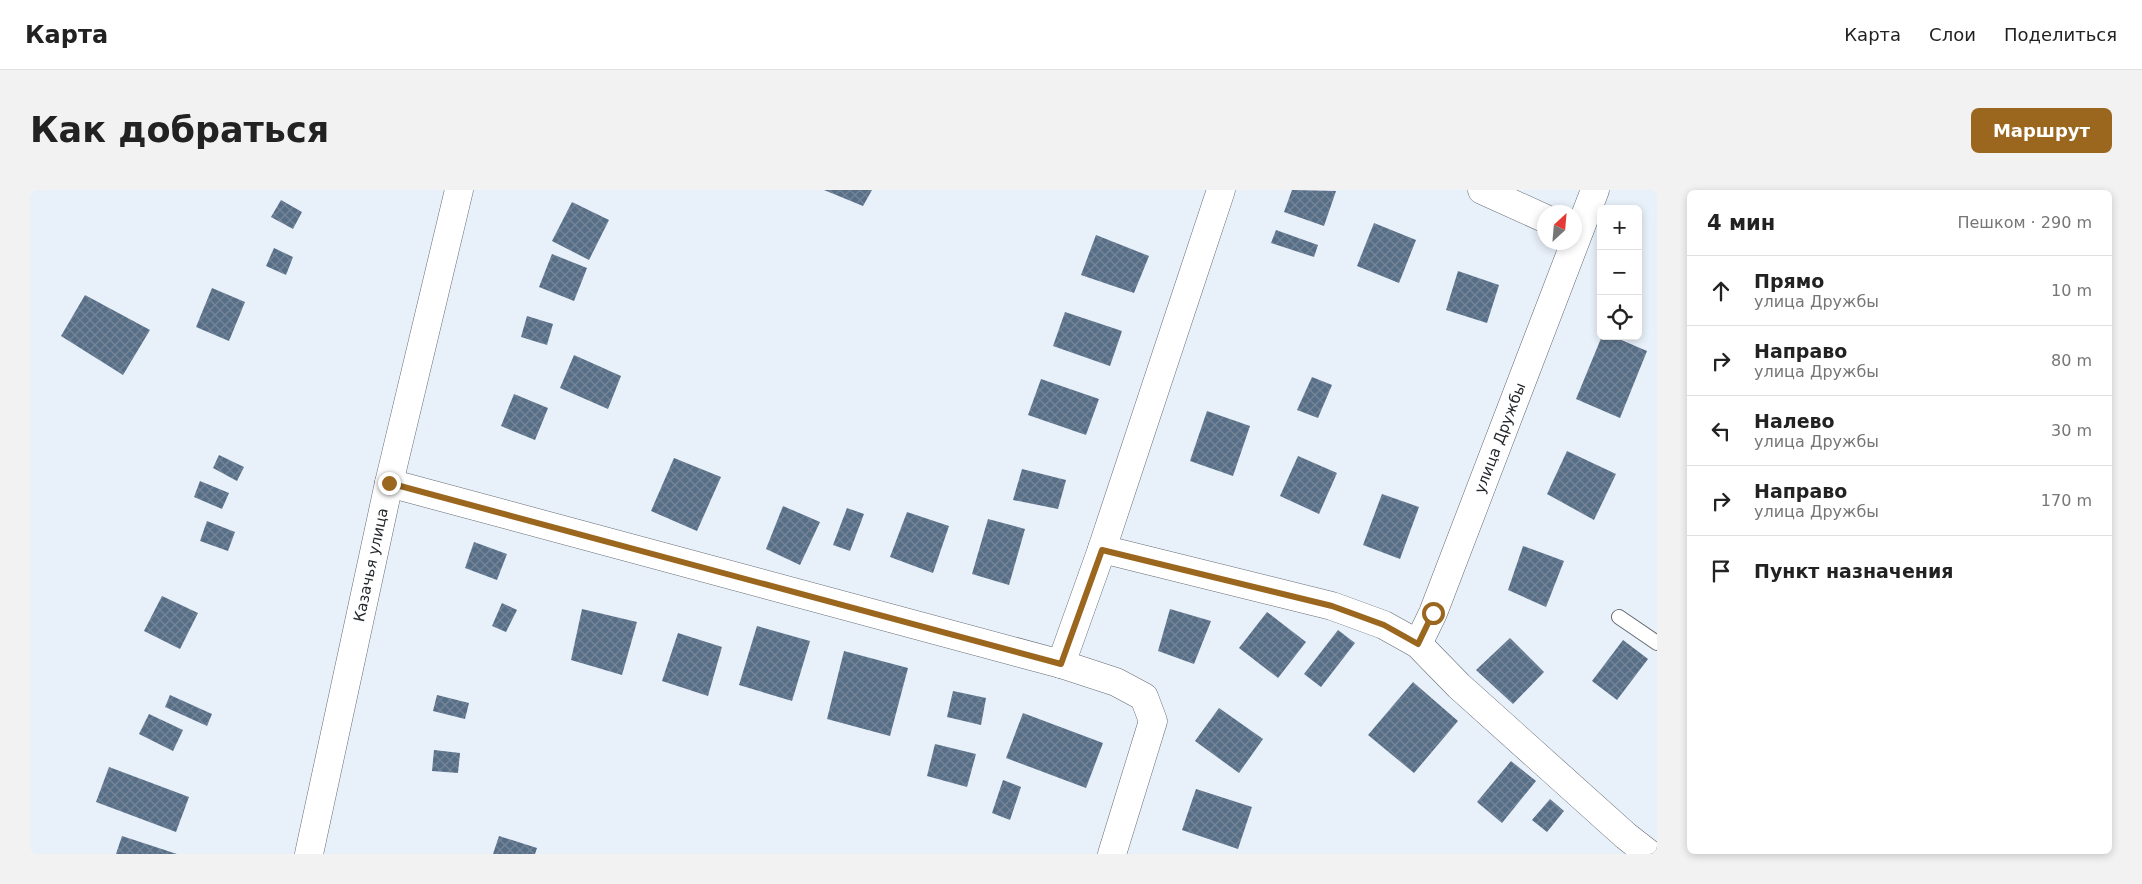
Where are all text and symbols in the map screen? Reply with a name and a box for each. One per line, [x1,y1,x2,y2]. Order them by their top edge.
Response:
text: Карта [25,21,108,49]
text: Карта [1844,24,1901,45]
text: Слои [1929,24,1976,45]
text: Поделиться [2004,24,2117,45]
button: Маршрут [1971,108,2112,153]
text: Как добраться [30,110,329,150]
north arrow [1537,205,1582,250]
map controls [1597,205,1642,340]
button: + [1597,205,1642,250]
text: 4 мин [1707,211,1775,235]
text: Пешком · 290 m [1957,213,2092,232]
button: − [1597,250,1642,295]
text: Прямо [1754,270,1824,292]
icon: ahead [1707,277,1735,305]
text: 10 m [2051,281,2092,300]
text: улица Дружбы [1754,292,1879,311]
button: locate [1597,295,1642,340]
text: Направо [1754,340,1847,362]
icon: right [1707,347,1735,375]
text: 80 m [2051,351,2092,370]
text: улица Дружбы [1754,362,1879,381]
street label: улица Дружбы [1471,380,1529,496]
text: Налево [1754,410,1835,432]
icon: left [1707,417,1735,445]
text: 30 m [2051,421,2092,440]
text: улица Дружбы [1754,432,1879,451]
route end [378,472,401,495]
text: Направо [1754,480,1847,502]
icon: right [1707,487,1735,515]
text: 170 m [2041,491,2092,510]
text: улица Дружбы [1754,502,1879,521]
street label: Казачья улица [350,506,392,624]
icon: arrive [1707,557,1735,585]
text: Пункт назначения [1754,560,1953,582]
route start [1422,602,1445,625]

